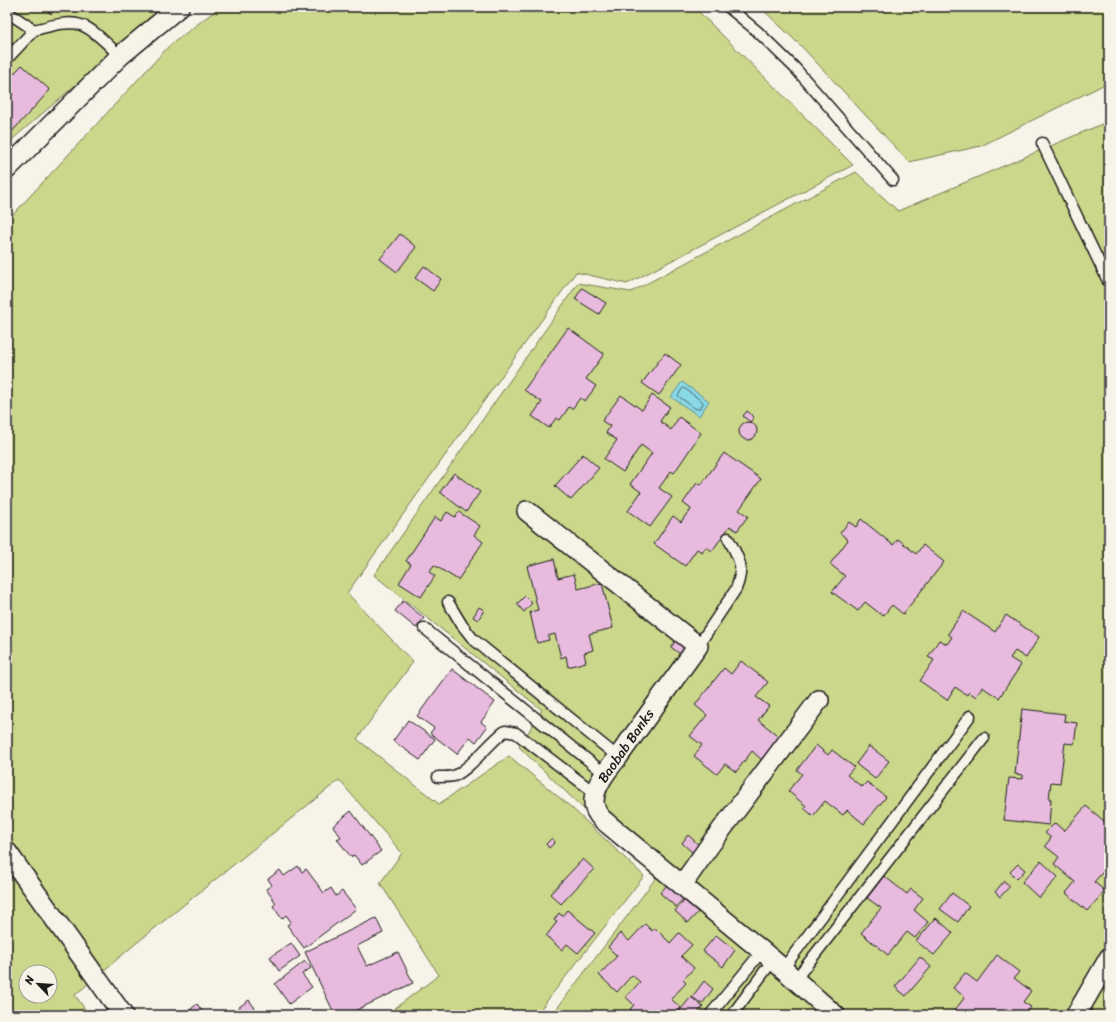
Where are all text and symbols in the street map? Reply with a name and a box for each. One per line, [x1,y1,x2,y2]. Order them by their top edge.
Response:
street label: Baobab Banks [591,703,661,788]
north arrow [18,964,58,1004]
text: N [19,972,40,988]

